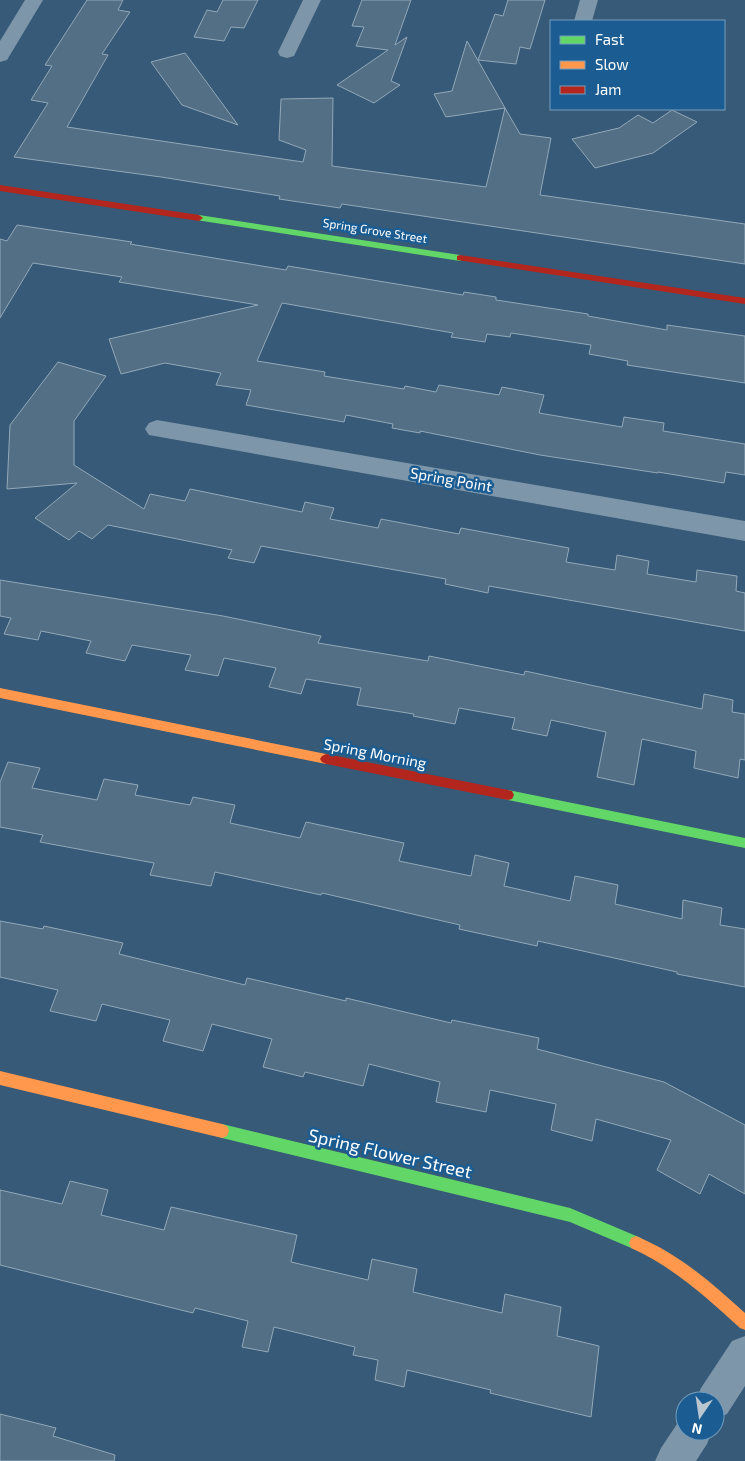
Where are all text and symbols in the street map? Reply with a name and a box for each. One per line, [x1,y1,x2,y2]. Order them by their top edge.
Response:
legend [550,20,725,110]
text: Fast [595,30,625,48]
text: Slow [595,55,629,73]
text: Jam [595,80,621,98]
street label: Spring Grove Street [322,215,429,245]
street label: Spring Point [409,463,494,495]
street label: Spring Morning [322,734,429,772]
street label: Spring Flower Street [306,1123,474,1183]
north arrow [675,1391,725,1441]
text: N [690,1420,704,1439]

